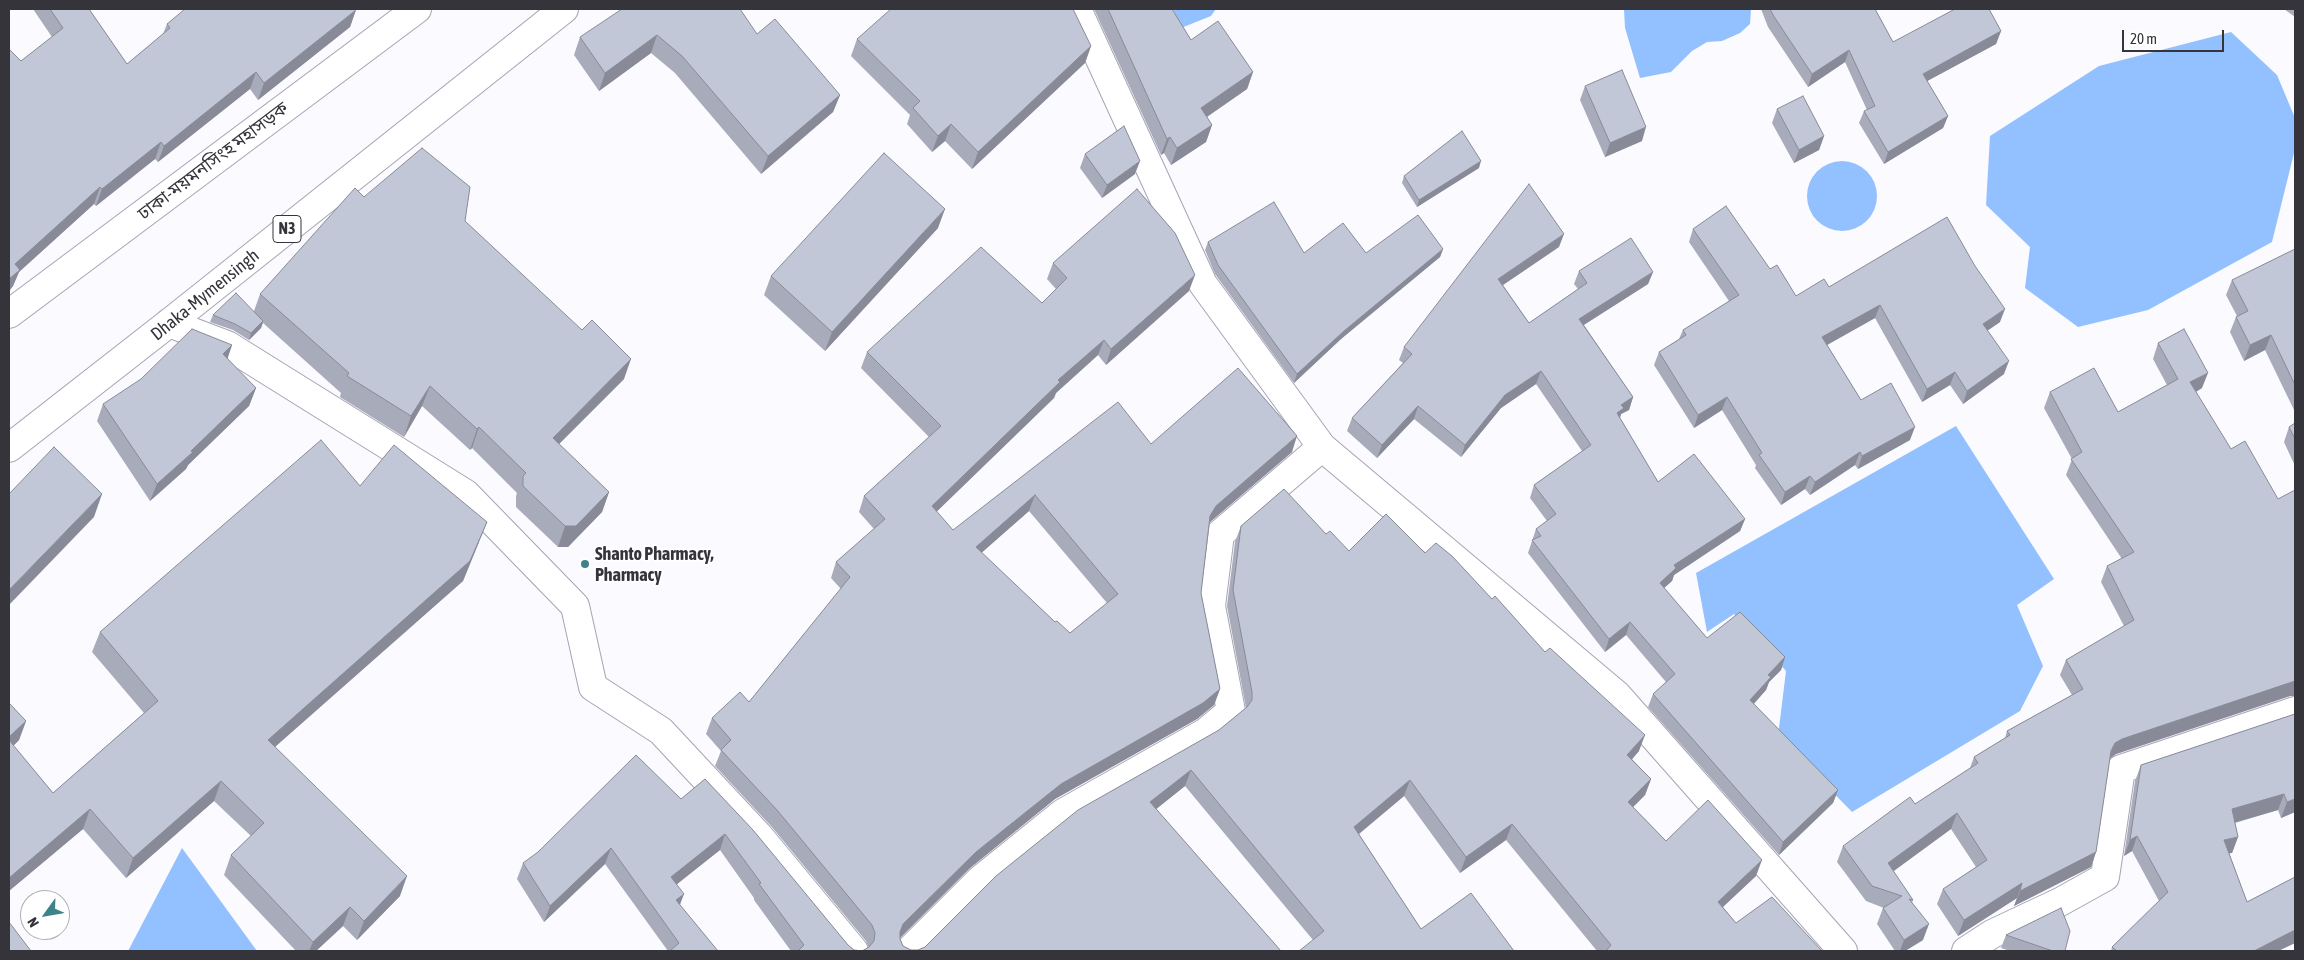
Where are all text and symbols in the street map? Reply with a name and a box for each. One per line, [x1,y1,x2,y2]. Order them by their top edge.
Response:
scale bar [2124,20,2226,52]
text: 20 m [2130,30,2157,47]
street label: ঢাকা-ময়মনসিংহ মহাসড়ক [134,97,292,225]
road number: N3 [273,215,301,242]
street label: Dhaka-Mymensingh [147,245,263,345]
place label: Shanto Pharmacy, Pharmacy [595,543,714,586]
marker: Shanto Pharmacy, Pharmacy [579,558,591,570]
north arrow [20,890,70,940]
text: N [24,915,42,930]

